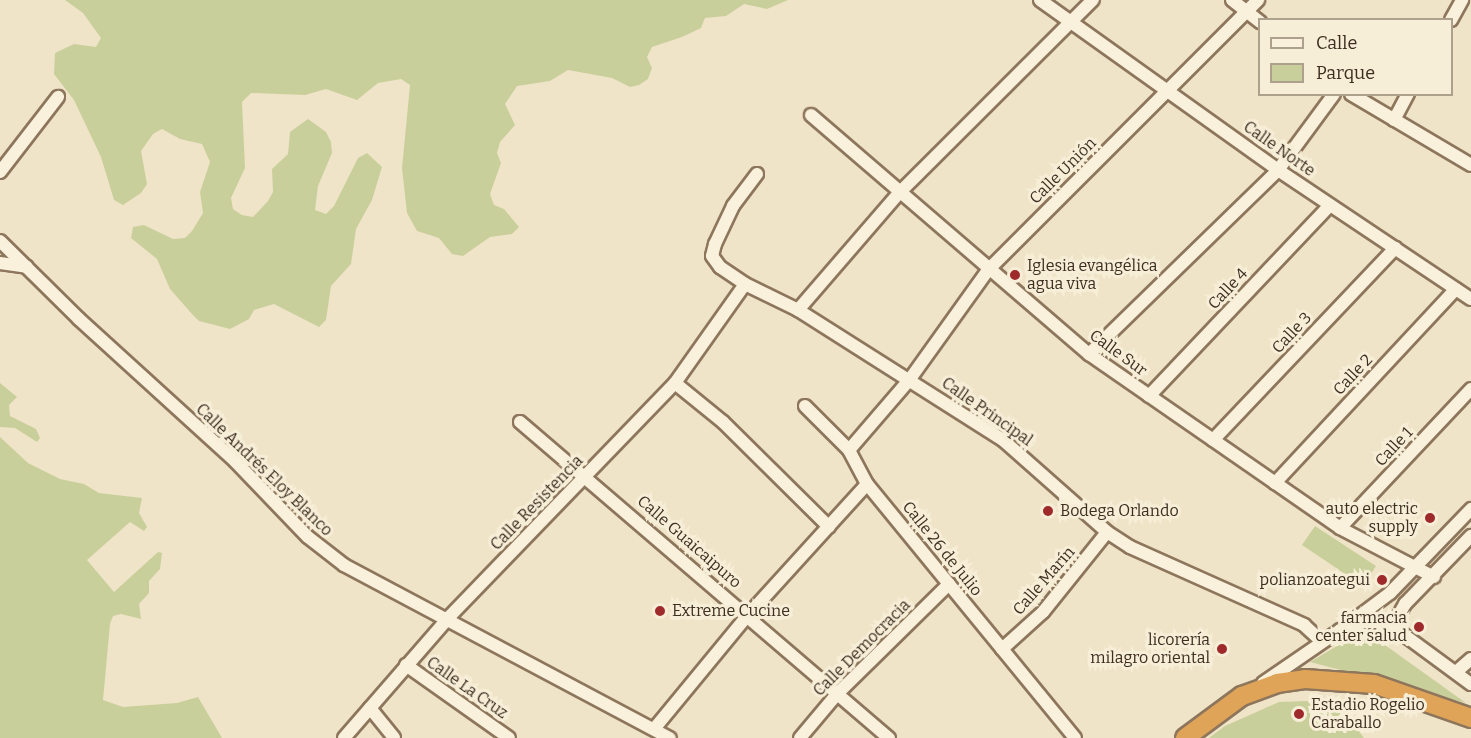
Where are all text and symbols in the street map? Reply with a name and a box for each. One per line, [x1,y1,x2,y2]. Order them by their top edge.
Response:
legend [1258,18,1453,96]
text: Calle [1316,32,1357,54]
text: Parque [1316,62,1375,84]
street label: Calle Norte [1240,117,1318,181]
street label: Calle Unión [1026,134,1100,208]
place label: Iglesia evangélica agua viva [1027,256,1158,294]
street label: Calle 4 [1204,264,1252,314]
marker: Iglesia evangélica agua viva [1008,268,1022,282]
street label: Calle 3 [1268,309,1316,357]
street label: Calle Sur [1086,326,1150,380]
street label: Calle 2 [1329,351,1377,399]
street label: Calle Principal [938,374,1036,450]
street label: Calle Andrés Eloy Blanco [192,400,336,540]
street label: Calle 1 [1371,423,1417,471]
street label: Calle Resistencia [487,451,587,555]
street label: Calle Guaicaipuro [633,492,745,592]
street label: Calle 26 de Julio [898,498,986,600]
place label: auto electric supply [1326,499,1418,537]
place label: Bodega Orlando [1060,501,1179,521]
marker: Bodega Orlando [1041,504,1055,518]
marker: auto electric supply [1423,511,1437,525]
street label: Calle Marín [1009,543,1079,619]
place label: polianzoategui [1260,570,1370,590]
marker: polianzoategui [1375,573,1389,587]
street label: Calle Democracia [810,596,914,700]
place label: Extreme Cucine [672,601,790,621]
marker: Extreme Cucine [653,604,667,618]
place label: farmacia center salud [1315,608,1407,646]
marker: farmacia center salud [1412,620,1426,634]
place label: licorería milagro oriental [1090,630,1210,668]
marker: licorería milagro oriental [1215,642,1229,656]
street label: Calle La Cruz [423,653,511,723]
place label: Estadio Rogelio Caraballo [1311,695,1425,733]
marker: Estadio Rogelio Caraballo [1292,707,1306,721]

